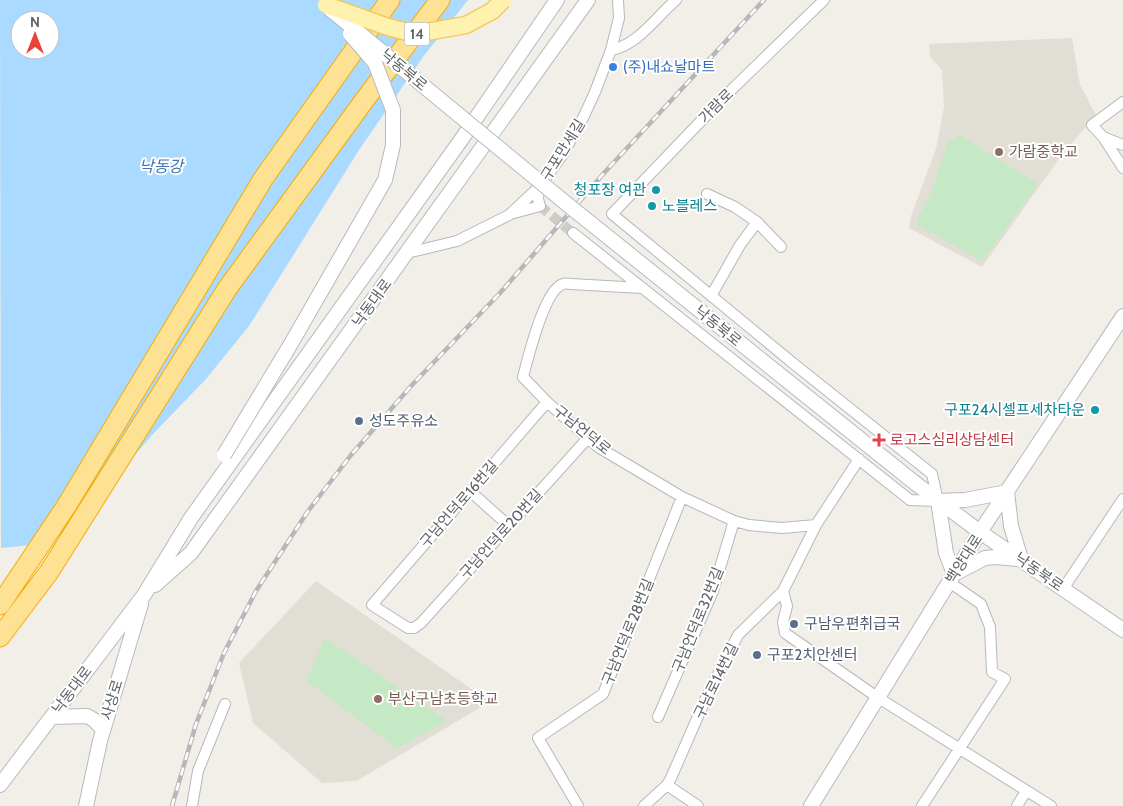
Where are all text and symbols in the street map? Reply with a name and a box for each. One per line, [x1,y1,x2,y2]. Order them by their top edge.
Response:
north arrow [10,10,60,60]
text: N [30,13,40,31]
road number: 14 [404,22,430,46]
street label: 낙동북로 [377,45,431,95]
place label: (주)내쇼날마트 [623,58,715,76]
marker: (주)내쇼날마트 [607,61,619,73]
street label: 가람로 [695,85,737,127]
street label: 구포만세길 [537,116,589,184]
place label: 가람중학교 [1009,143,1078,161]
marker: 가람중학교 [993,146,1005,158]
water label: 낙동강 [139,157,185,176]
place label: 청포장 여관 [574,181,646,199]
marker: 청포장 여관 [650,184,662,196]
place label: 노블레스 [662,197,717,215]
marker: 노블레스 [646,200,658,212]
street label: 낙동대로 [348,275,396,331]
street label: 낙동북로 [691,302,745,350]
street label: 구남언덕로 [550,401,614,459]
place label: 구포24시셀프세차타운 [944,401,1085,419]
marker: 구포24시셀프세차타운 [1089,404,1101,416]
place label: 성도주유소 [369,412,438,430]
marker: 성도주유소 [353,415,365,427]
place label: 로고스심리상담센터 [890,431,1014,449]
marker: 로고스심리상담센터 [872,433,886,447]
street label: 구남언덕로16번길 [416,457,502,551]
street label: 구남언덕로20번길 [456,485,546,583]
street label: 백양대로 [942,531,986,587]
street label: 낙동북로 [1011,549,1067,595]
street label: 구남언덕로32번길 [669,564,727,676]
street label: 구남언덕로28번길 [598,576,658,688]
place label: 구남우편취급국 [804,615,901,633]
marker: 구남우편취급국 [788,618,800,630]
street label: 구남로14번길 [690,640,742,722]
place label: 구포2치안센터 [767,646,858,664]
marker: 구포2치안센터 [751,649,763,661]
street label: 낙동대로 [48,663,96,717]
street label: 사상로 [97,678,127,722]
place label: 부산구남초등학교 [388,690,498,708]
marker: 부산구남초등학교 [372,693,384,705]

